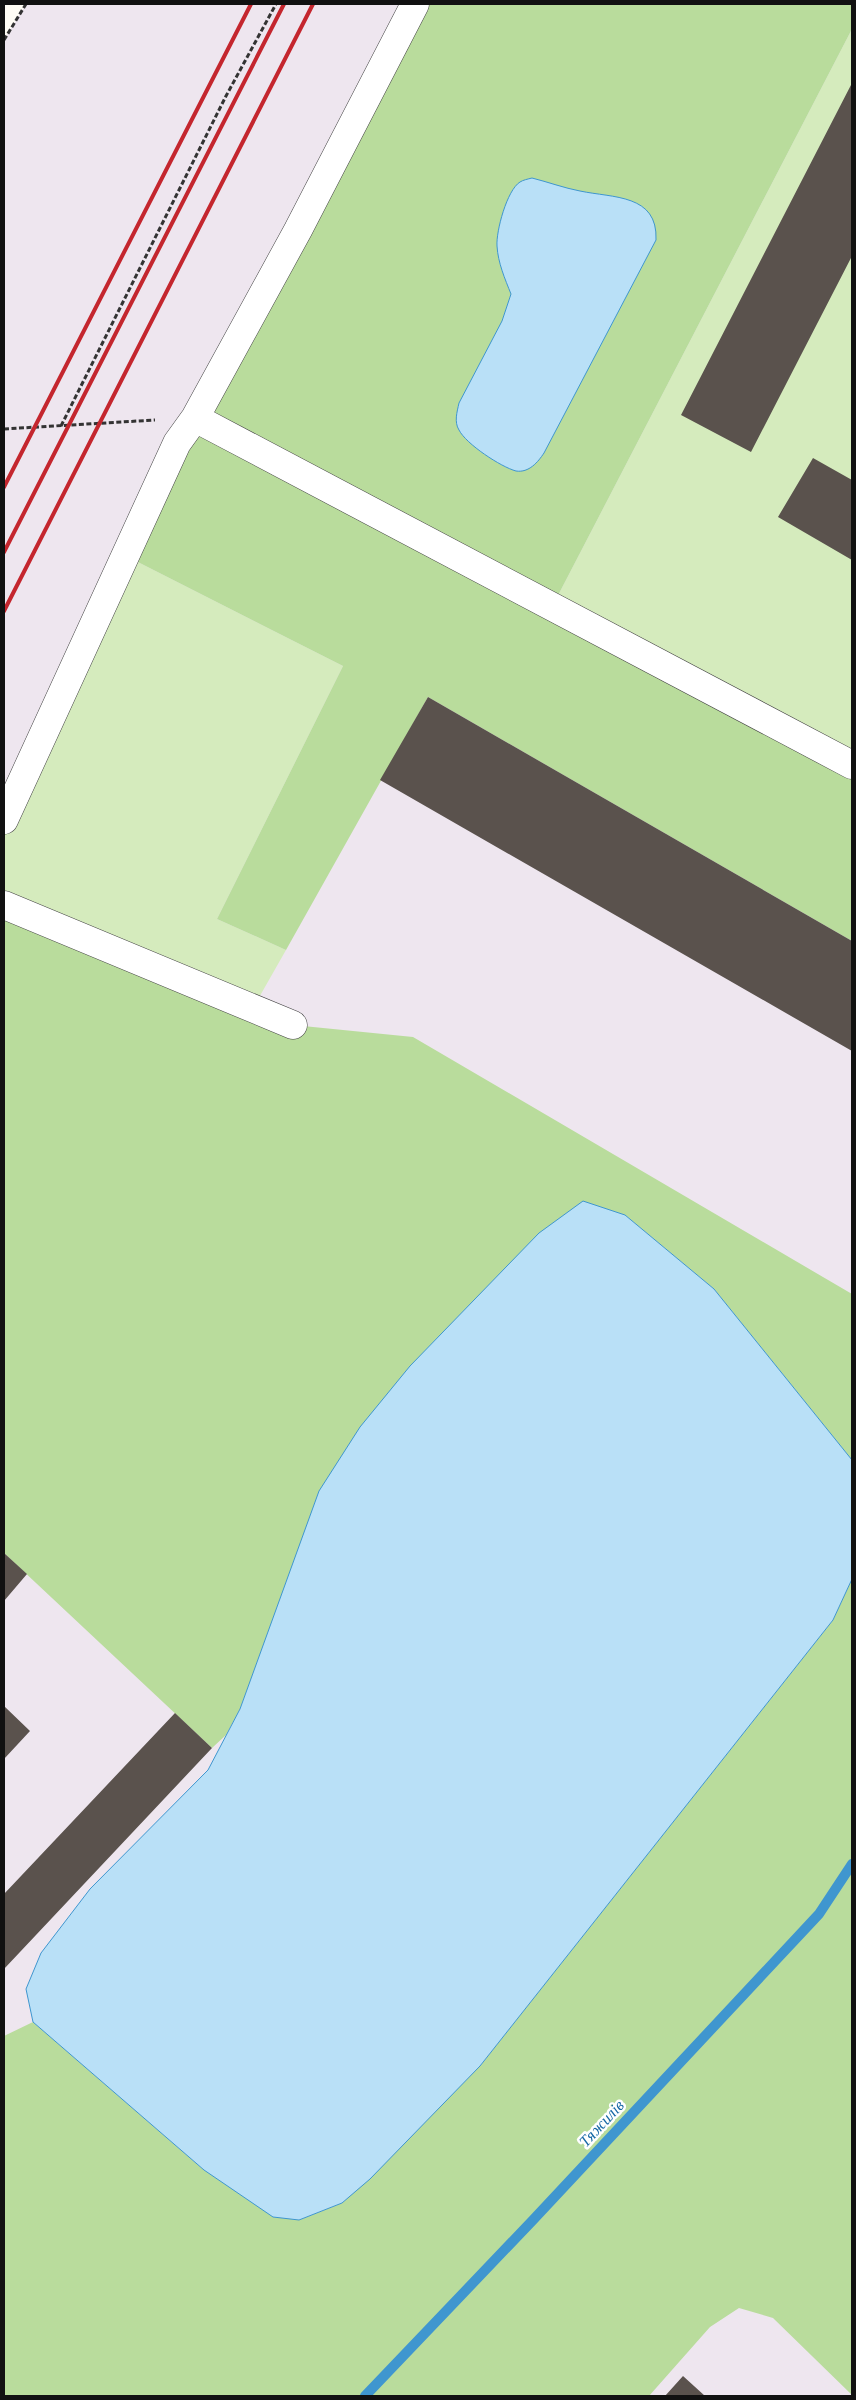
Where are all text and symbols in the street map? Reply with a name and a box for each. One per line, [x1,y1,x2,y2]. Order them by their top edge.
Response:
water label: Тяжилів [576,2097,627,2150]

